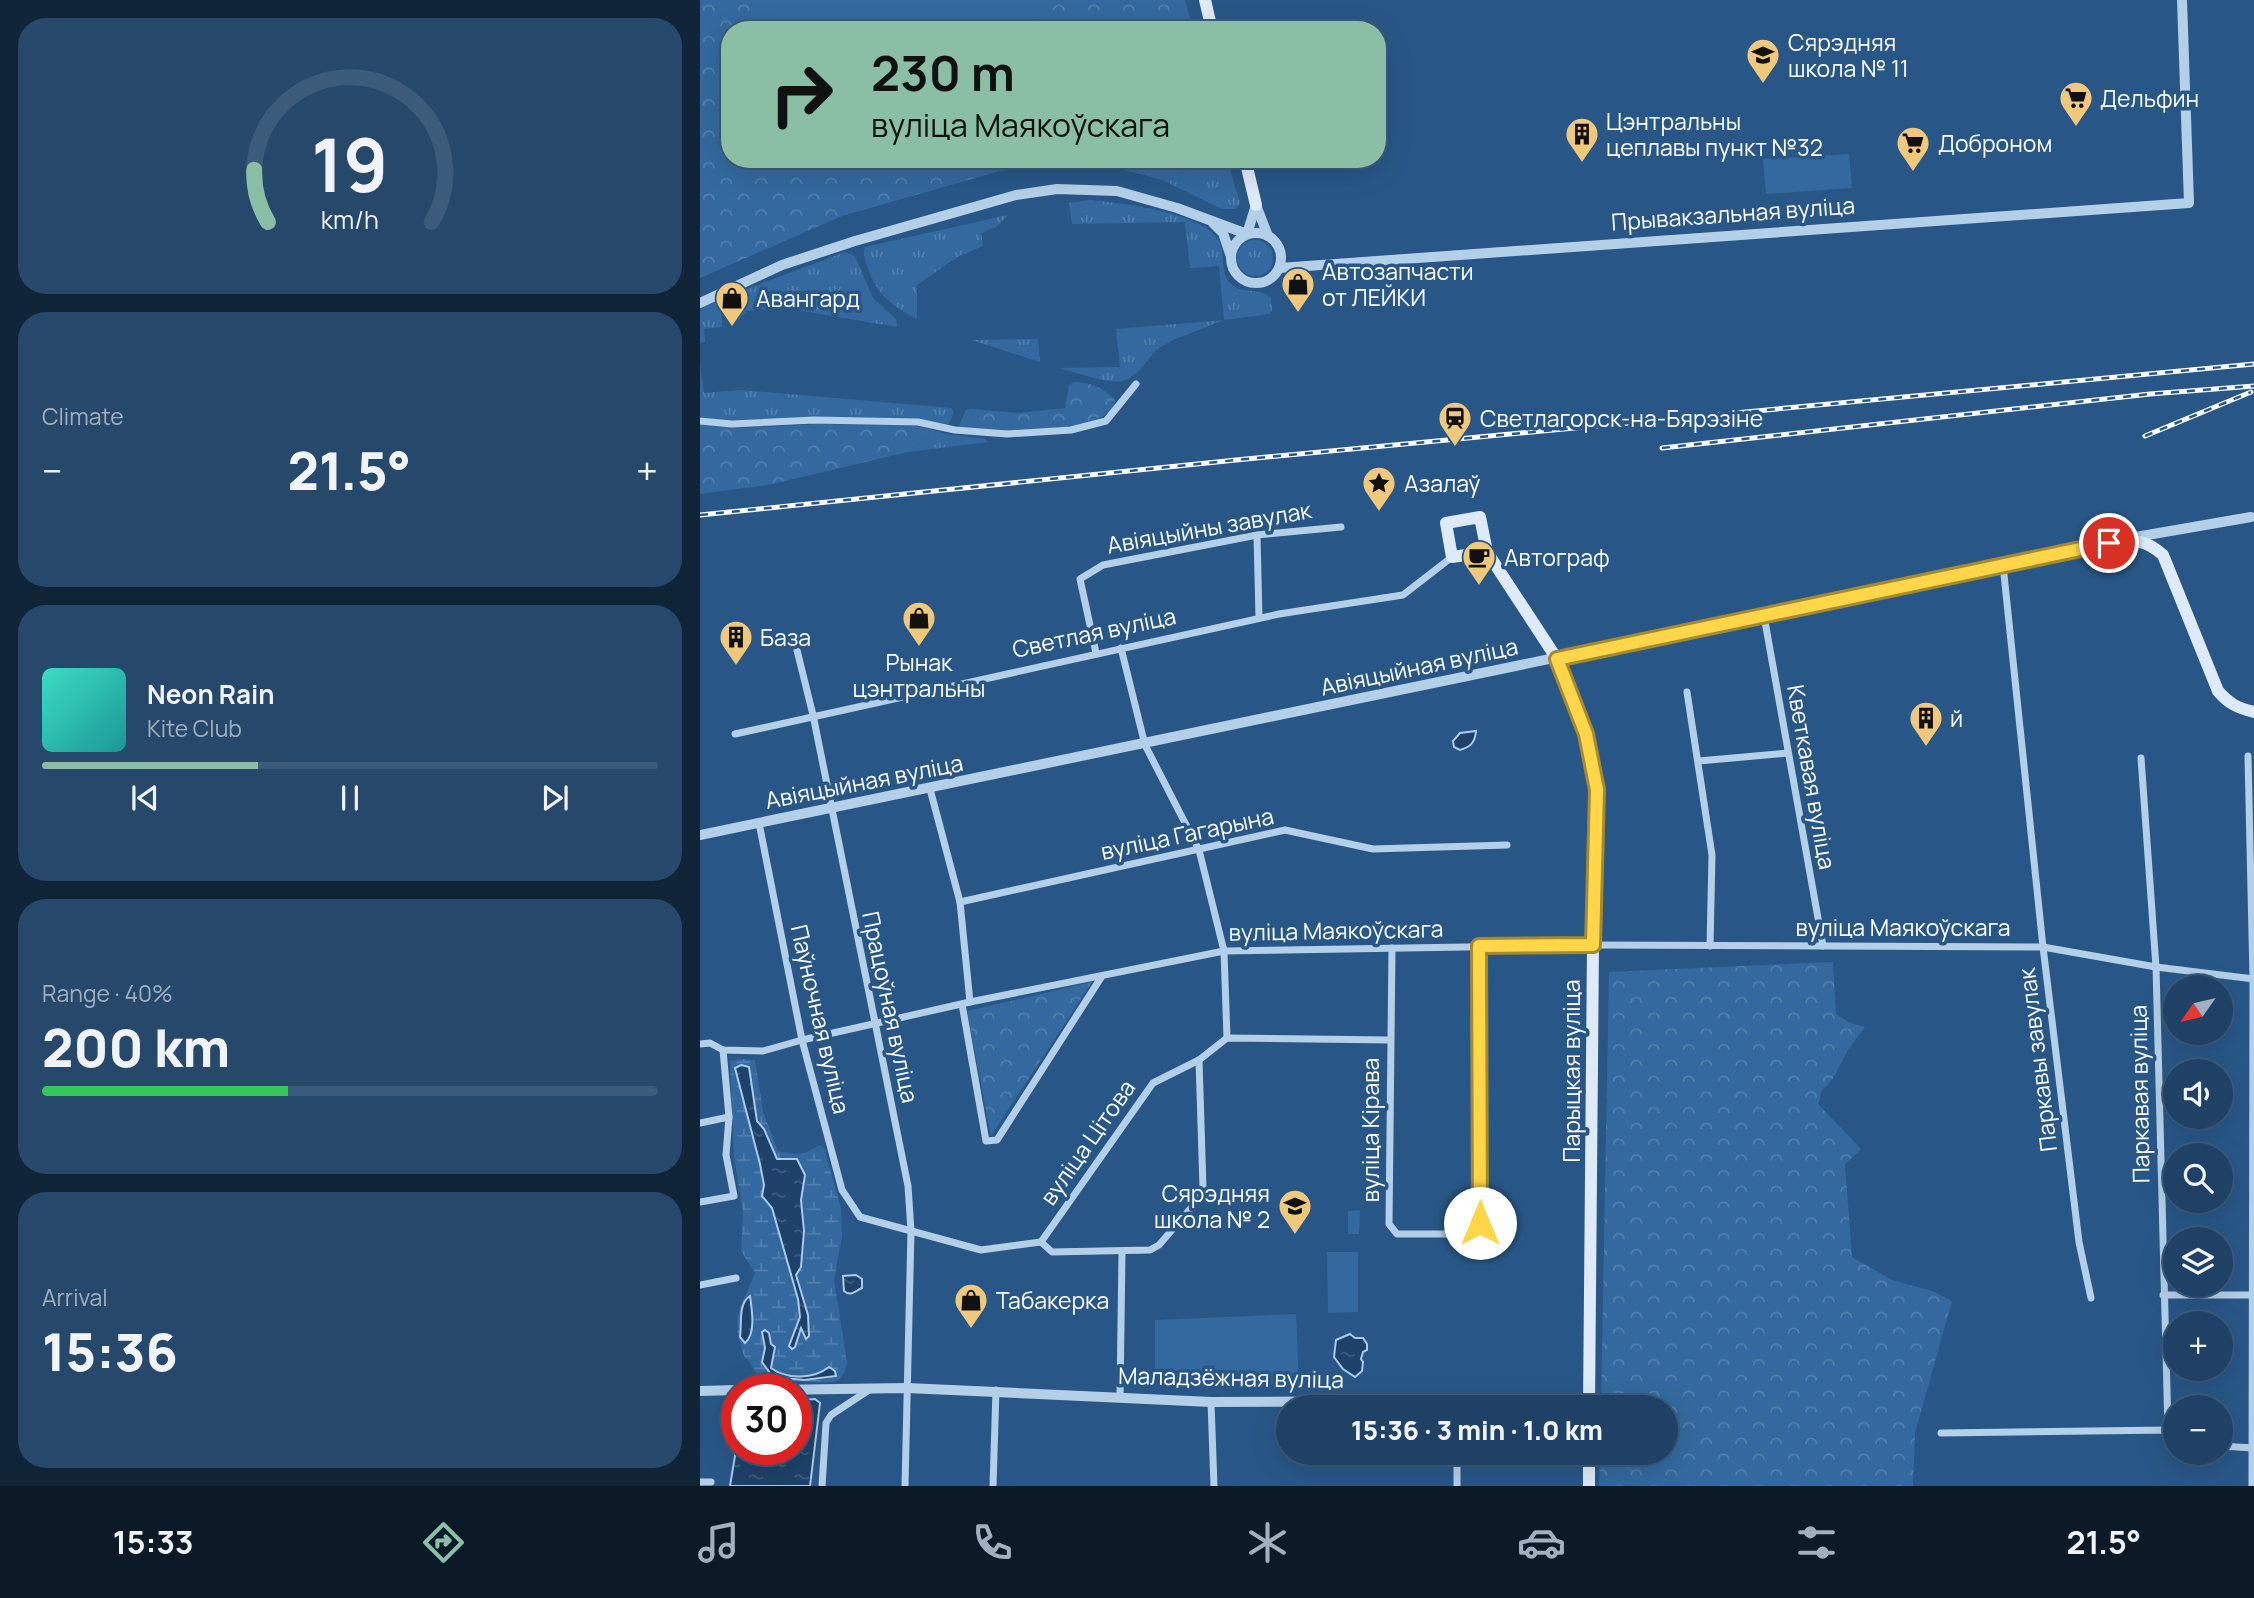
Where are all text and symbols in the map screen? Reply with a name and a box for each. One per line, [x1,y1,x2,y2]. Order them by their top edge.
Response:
place label: Сярэдняя школа № 11 [1788,26,1909,84]
school or university icon: Сярэдняя школа № 11 [1744,36,1782,85]
text: 230 m [871,39,1015,106]
icon: right [756,49,847,140]
supermarket icon: Дельфин [2057,79,2095,128]
place label: Дельфин [2100,82,2199,114]
text: вуліца Маякоўскага [871,103,1170,147]
place label: Цэнтральны цеплавы пункт №32 [1606,105,1823,163]
text: 19 [311,114,389,214]
building icon: Цэнтральны цеплавы пункт №32 [1563,115,1601,164]
supermarket icon: Доброном [1894,124,1932,173]
place label: Доброном [1938,127,2052,159]
street label: Прывакзальная вуліца [1610,189,1856,237]
text: km/h [321,202,379,237]
place label: Автозапчасти от ЛЕЙКИ [1322,255,1474,313]
shop icon: Автозапчасти от ЛЕЙКИ [1279,265,1317,314]
shop icon: Авангард [713,279,751,328]
place label: Авангард [756,282,860,314]
station icon: Светлагорск-на-Бярэзіне [1436,399,1474,448]
text: Climate [42,400,124,432]
place label: Светлагорск-на-Бярэзіне [1480,402,1763,434]
text: 21.5° [288,435,411,506]
text: − [42,444,63,496]
text: + [636,444,658,496]
place icon: Азалаў [1360,464,1398,513]
place label: Азалаў [1404,467,1480,499]
street label: Авіяцыйны завулак [1104,493,1314,561]
pin [2079,513,2139,573]
icon: arrive [2090,524,2128,562]
cafe icon: Автограф [1460,538,1498,587]
place label: Автограф [1504,541,1610,573]
shop icon: Рынак цэнтральны [900,599,938,648]
street label: Светлая вуліца [1009,599,1179,665]
building icon: База [717,618,755,667]
place label: База [760,621,811,653]
street label: Авіяцыйная вуліца [1317,629,1521,703]
place label: Рынак цэнтральны [853,646,985,704]
text: Neon Rain [147,676,275,712]
street label: Кветкавая вуліца [1780,682,1844,872]
building icon: й [1907,699,1945,748]
place label: й [1950,702,1963,734]
text: Kite Club [147,712,242,744]
street label: Авіяцыйная вуліца [762,746,966,816]
icon: previous [126,779,164,817]
icon: pause [331,779,369,817]
icon: next [536,779,574,817]
street label: вуліца Гагарына [1098,799,1276,867]
street label: Працоўная вуліца [855,908,927,1106]
street label: вуліца Маякоўскага [1796,911,2010,943]
street label: вуліца Маякоўскага [1228,912,1444,948]
street label: Паўночная вуліца [784,921,858,1117]
street label: Паркавы завулак [2010,966,2064,1154]
north arrow [2163,975,2233,1045]
map controls [2163,975,2233,1465]
text: Range · 40% [42,977,173,1009]
street label: Парыцкая вуліца [1555,980,1587,1162]
street label: Паркавая вуліца [2121,1004,2157,1184]
text: 200 km [42,1012,230,1083]
street label: вуліца Кірава [1354,1058,1386,1202]
button: sound [2163,1059,2233,1129]
street label: вуліца Цітова [1032,1073,1142,1211]
button: search [2163,1143,2233,1213]
place label: Сярэдняя школа № 2 [1154,1177,1270,1235]
position arrow [1443,1186,1517,1260]
school or university icon: Сярэдняя школа № 2 [1276,1187,1314,1236]
button: layers [2163,1227,2233,1297]
text: Arrival [42,1281,108,1313]
shop icon: Табакерка [952,1281,990,1330]
place label: Табакерка [996,1284,1109,1316]
button: + [2163,1311,2233,1381]
text: 15:36 [42,1316,178,1387]
street label: Маладзёжная вуліца [1118,1359,1344,1395]
speed limit sign: 30 [721,1374,812,1465]
button: − [2163,1395,2233,1465]
text: 15:36 · 3 min · 1.0 km [1351,1412,1603,1448]
icon: directions [419,1518,468,1567]
icon: music [694,1518,743,1567]
icon: phone [968,1518,1017,1567]
icon: climate [1243,1518,1292,1567]
icon: car [1517,1518,1566,1567]
icon: filters [1792,1518,1841,1567]
text: 15:33 [113,1520,194,1564]
text: 21.5° [2067,1520,2141,1564]

